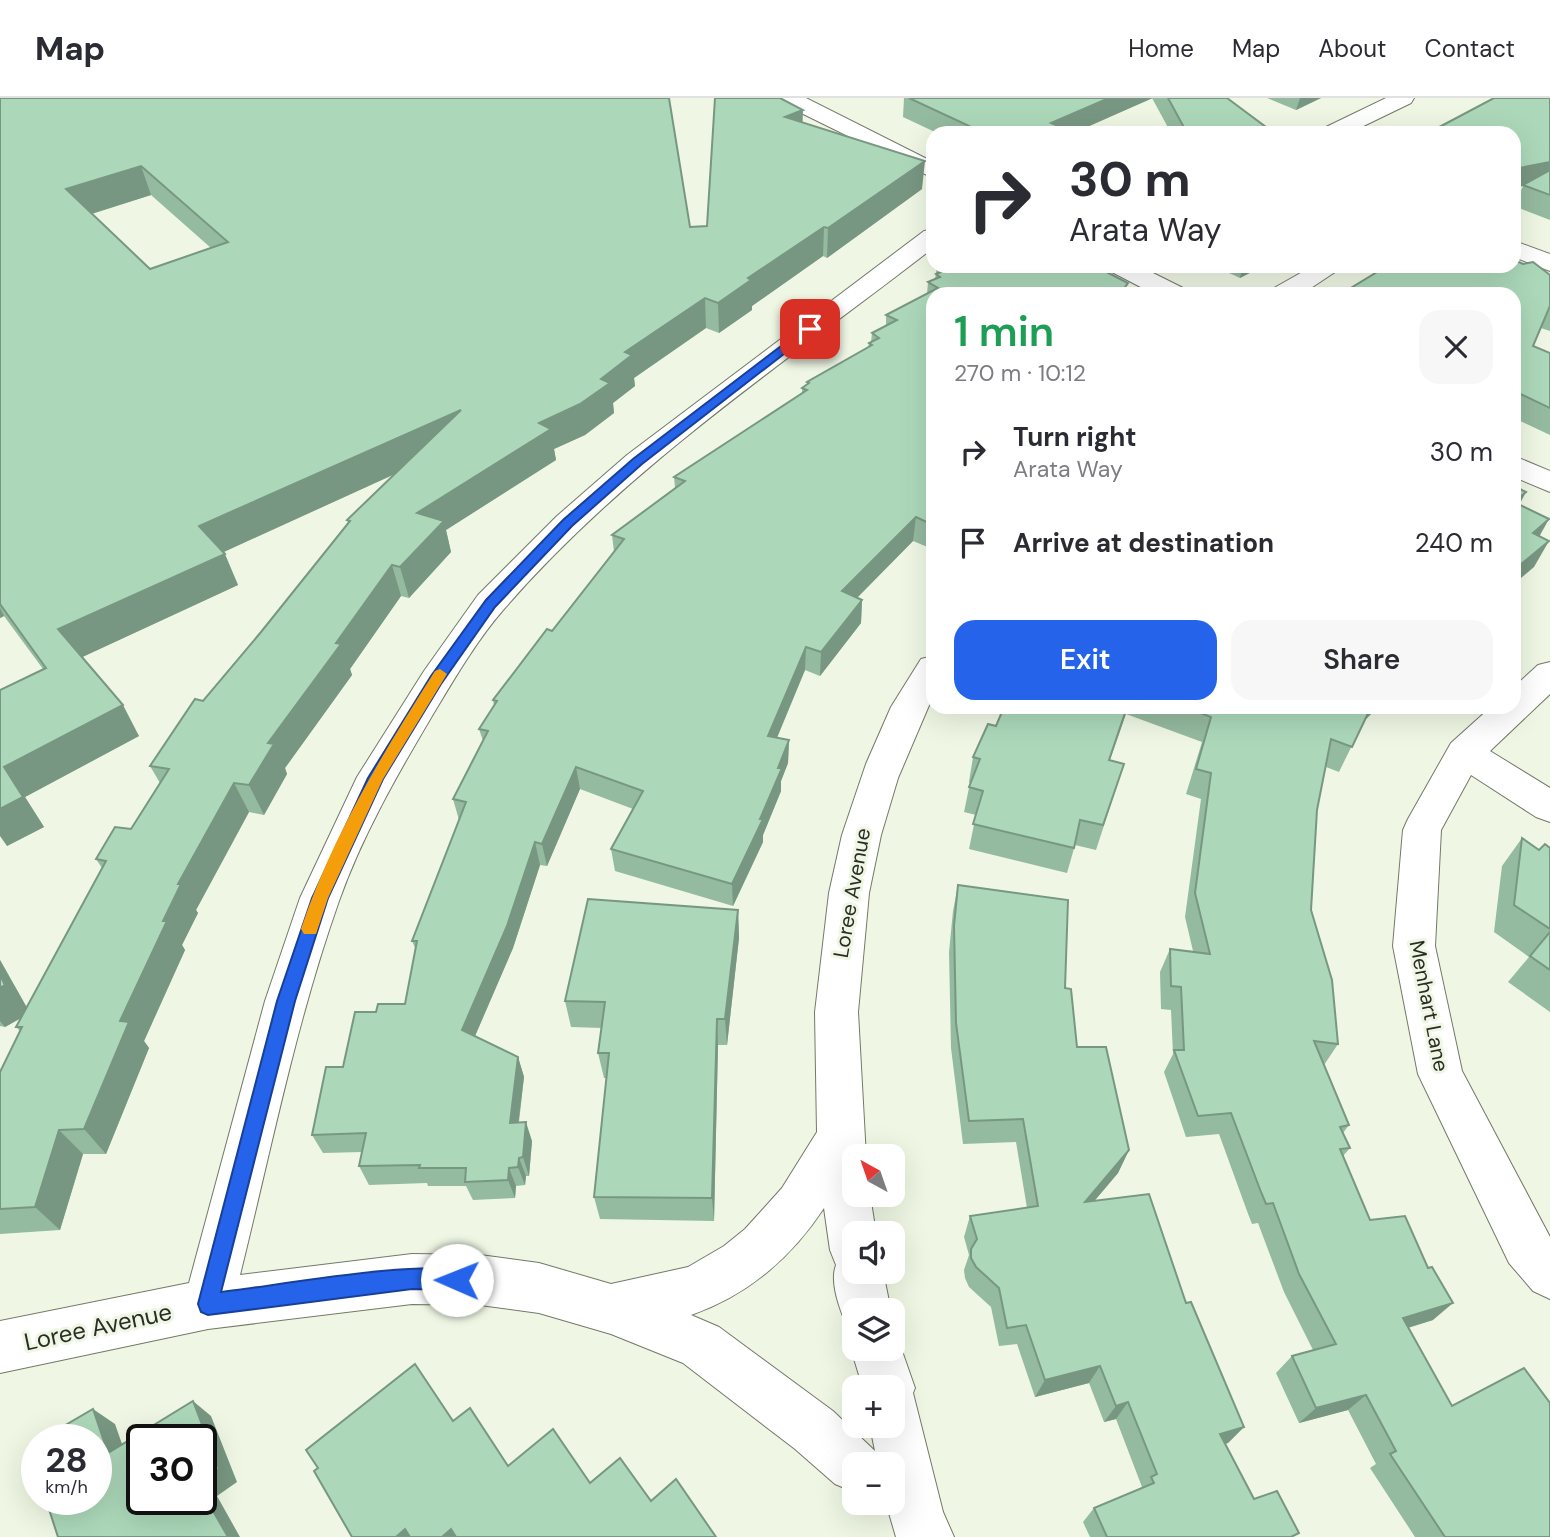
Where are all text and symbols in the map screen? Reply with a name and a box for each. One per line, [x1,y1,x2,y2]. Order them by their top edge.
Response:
text: Map [35,27,105,70]
text: Home [1128,33,1194,64]
text: Map [1232,33,1280,64]
text: About [1318,33,1387,64]
text: Contact [1425,33,1515,64]
text: 30 m [1069,147,1191,211]
icon: right [954,154,1045,245]
text: Arata Way [1069,209,1222,251]
pin [780,299,840,359]
text: 1 min [954,304,1054,359]
icon: arrive [791,310,829,348]
button: close [1419,310,1493,384]
text: 270 m · 10:12 [954,358,1086,388]
text: Turn right [1013,420,1137,454]
icon: right [954,433,992,471]
text: 30 m [1430,435,1493,469]
text: Arata Way [1013,454,1123,484]
icon: arrive [954,524,992,562]
text: Arrive at destination [1013,526,1274,560]
text: 240 m [1415,526,1493,560]
button: Exit [954,620,1217,700]
button: Share [1231,620,1493,700]
street label: Loree Avenue [827,826,877,960]
street label: Menhart Lane [1403,938,1455,1074]
north arrow [842,1144,905,1208]
map controls [842,1144,905,1515]
button: sound [842,1221,905,1284]
position arrow [420,1243,494,1317]
street label: Loree Avenue [21,1296,174,1357]
button: layers [842,1298,905,1361]
button: + [842,1375,905,1438]
speed limit sign: 30 [126,1424,217,1515]
text: 28 [45,1437,88,1483]
button: − [842,1452,905,1515]
text: km/h [45,1475,88,1499]

